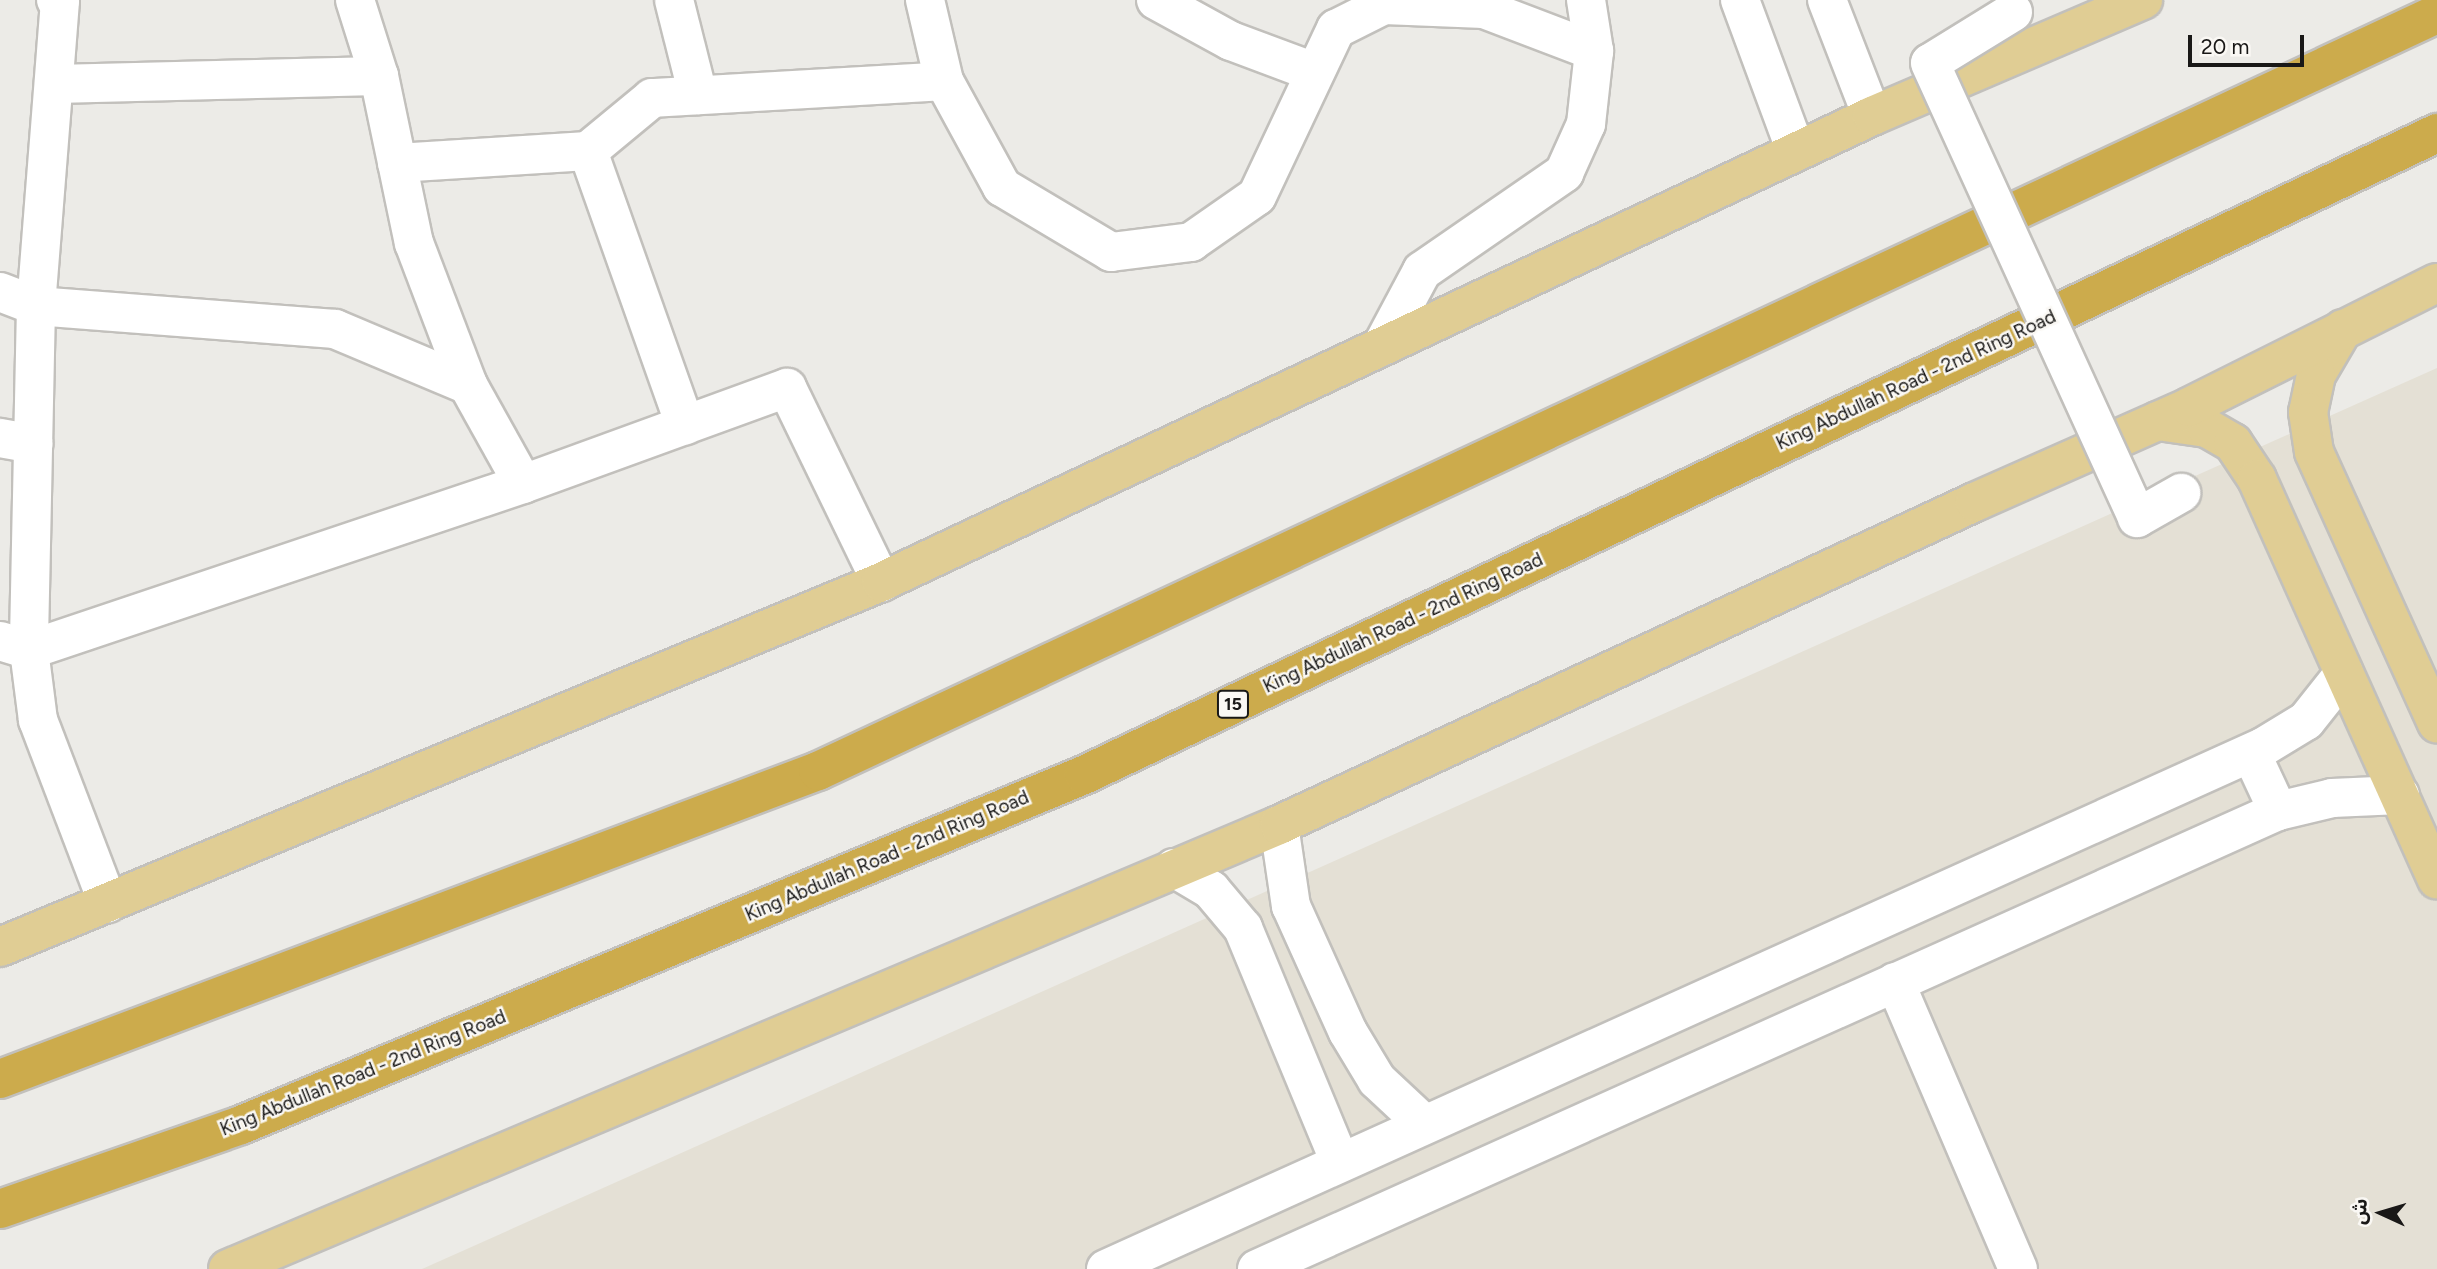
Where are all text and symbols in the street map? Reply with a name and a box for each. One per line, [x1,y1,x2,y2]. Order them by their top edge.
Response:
scale bar [2192,21,2308,65]
text: 20 m [2201,34,2249,59]
street label: King Abdullah Road - 2nd Ring Road [1772,305,2060,455]
street label: King Abdullah Road - 2nd Ring Road [1259,548,1547,698]
road number: 15 [1216,690,1250,718]
street label: King Abdullah Road - 2nd Ring Road [742,786,1032,926]
street label: King Abdullah Road - 2nd Ring Road [217,1005,509,1141]
north arrow [2346,1178,2416,1248]
text: ش [2347,1198,2372,1225]

